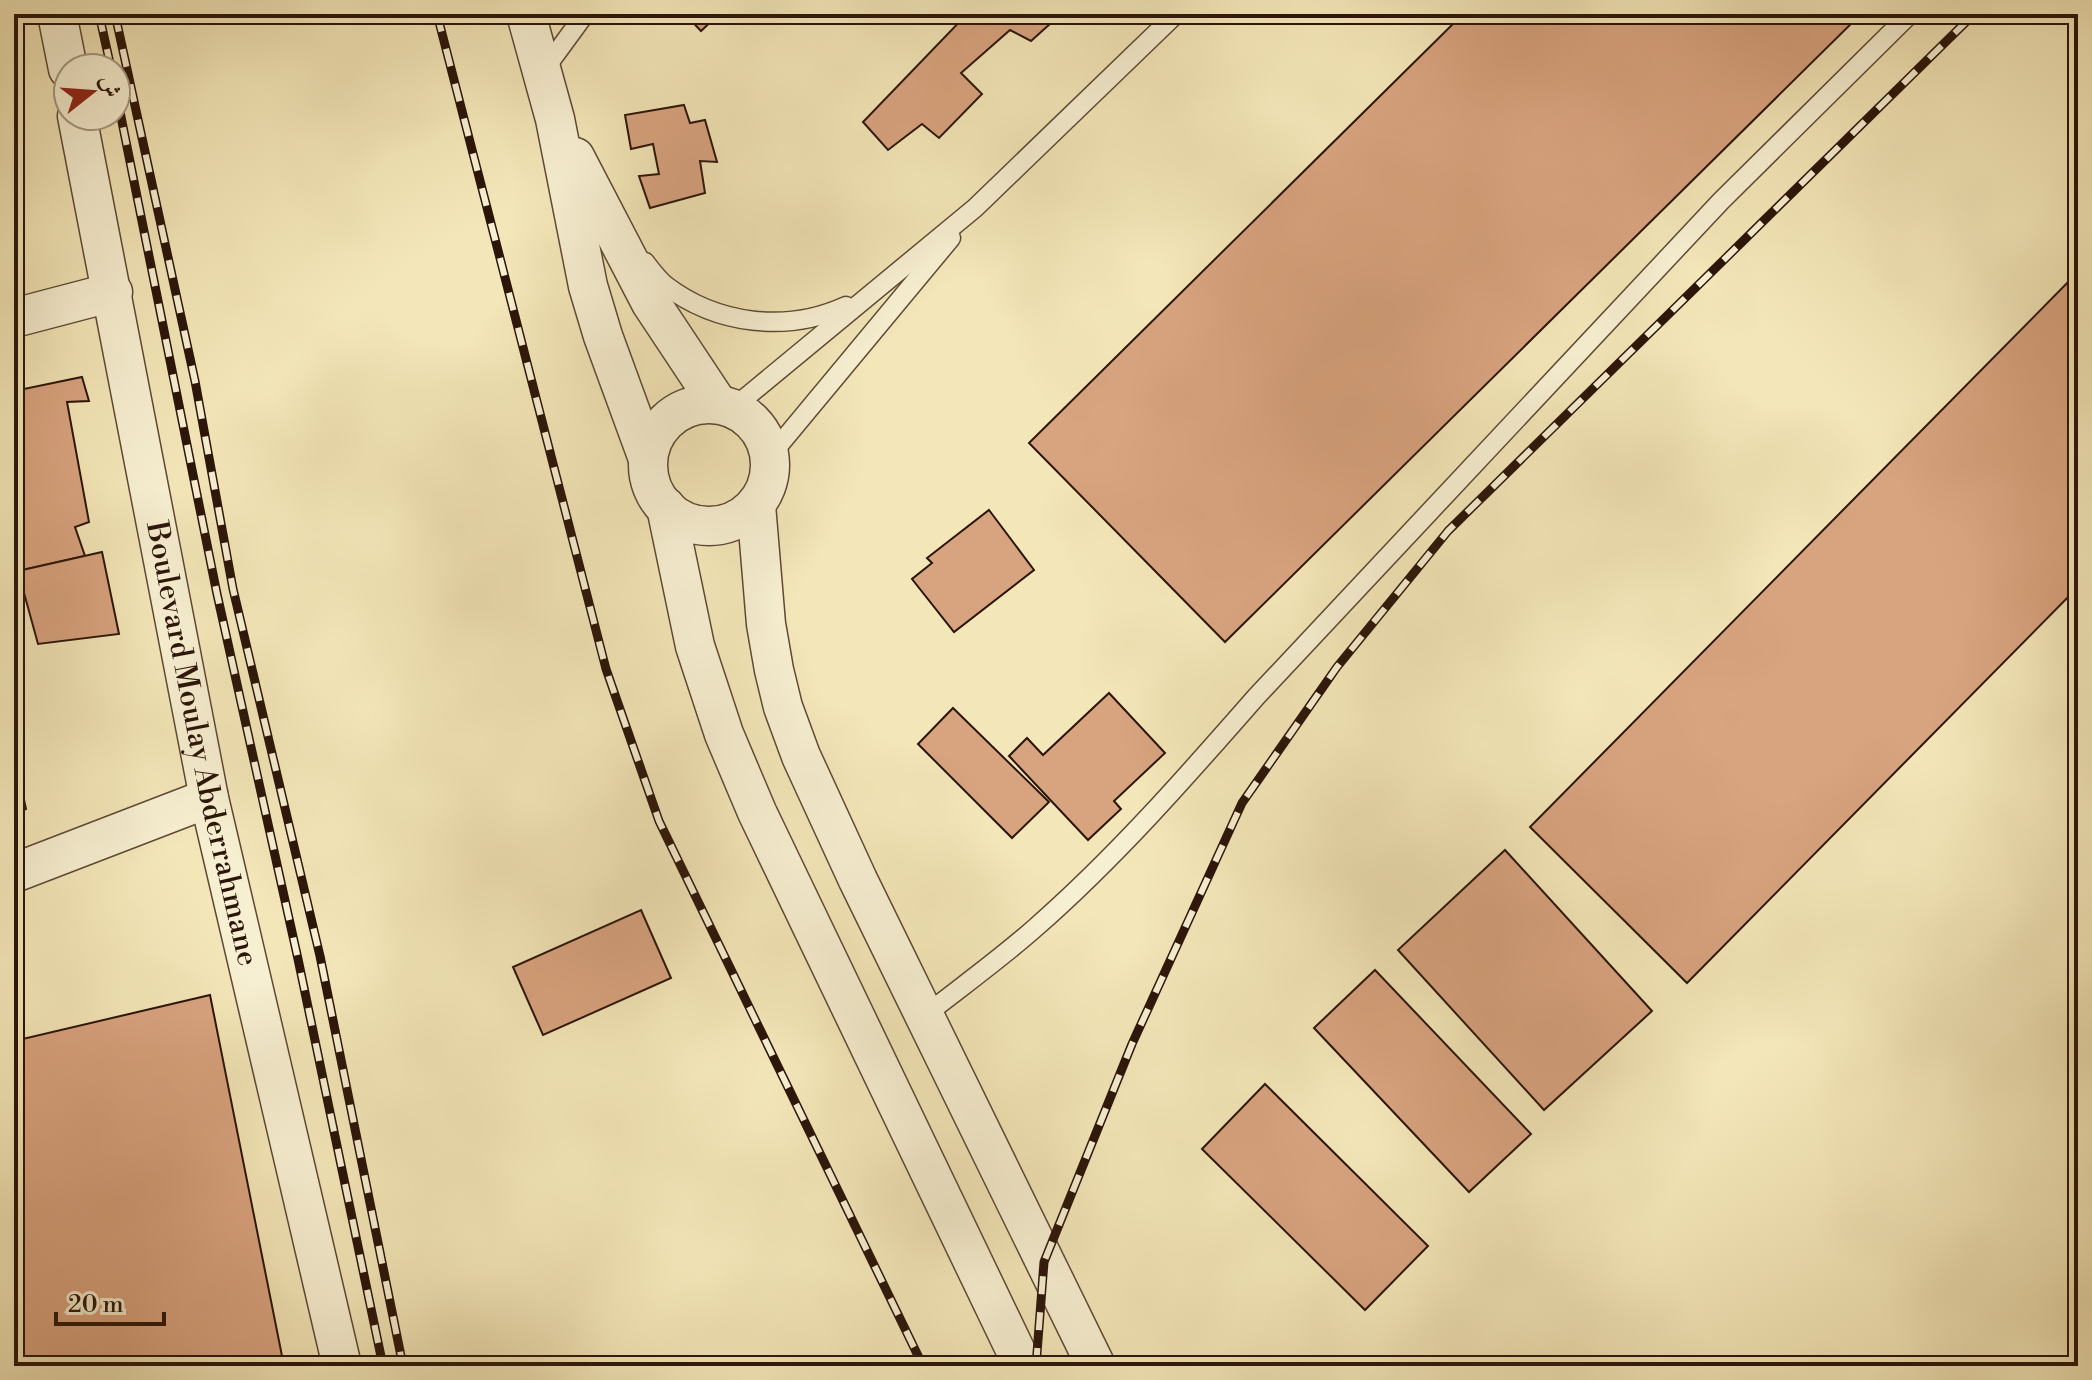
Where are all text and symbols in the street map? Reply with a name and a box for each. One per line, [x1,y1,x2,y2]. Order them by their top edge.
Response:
north arrow [52,52,132,132]
text: ش [94,72,126,101]
street label: Boulevard Moulay Abderrahmane [137,517,267,970]
scale bar [56,1276,164,1326]
text: 20 m [68,1290,124,1320]

